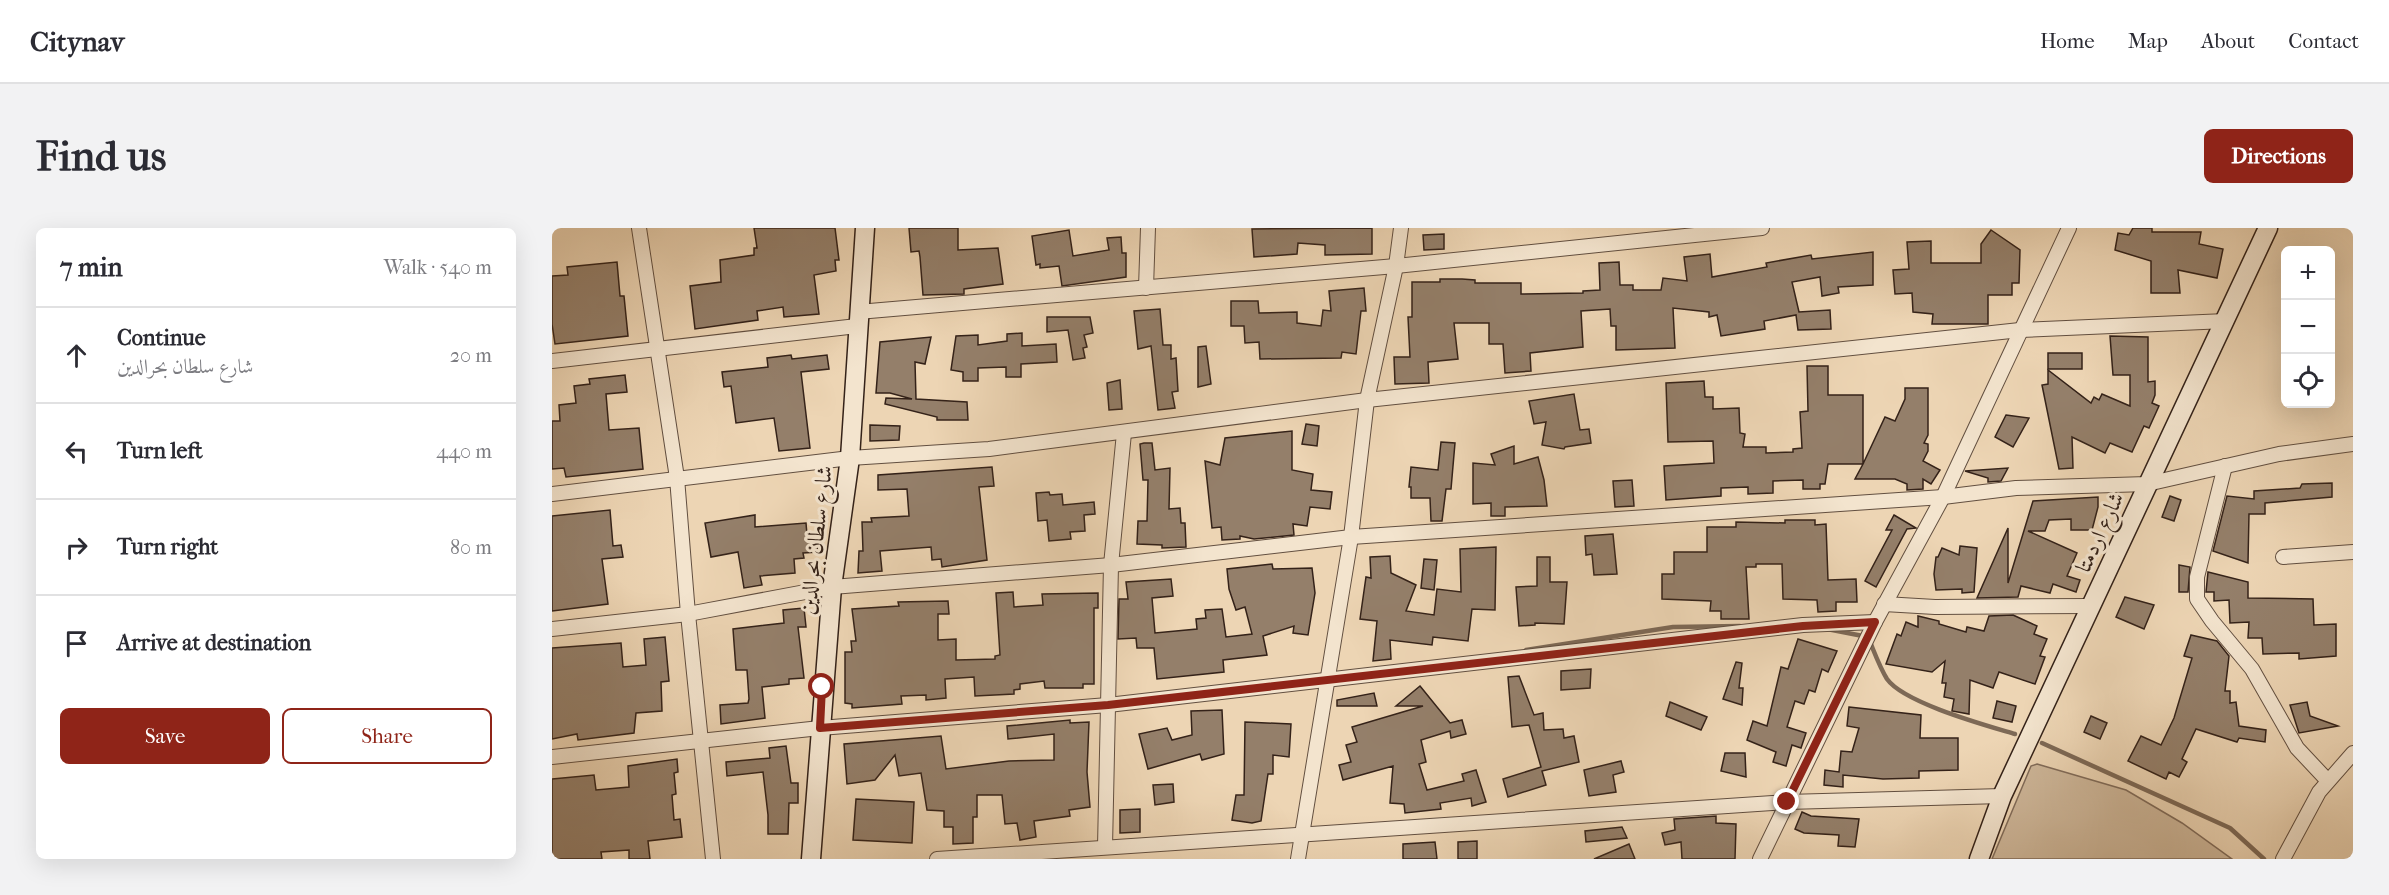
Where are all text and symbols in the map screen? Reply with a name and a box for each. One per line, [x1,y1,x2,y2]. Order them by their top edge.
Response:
text: Citynav [30,25,124,58]
text: Home [2040,29,2095,53]
text: Map [2128,29,2168,53]
text: About [2201,29,2255,53]
text: Contact [2288,29,2359,53]
button: Directions [2204,129,2353,183]
text: Find us [36,132,166,181]
map controls [2281,246,2335,408]
button: + [2281,246,2335,300]
text: 7 min [60,252,123,283]
text: Walk · 540 m [384,256,492,279]
button: − [2281,300,2335,354]
text: Continue [117,325,206,351]
icon: ahead [60,339,93,372]
text: 20 m [450,344,492,367]
button: locate [2281,354,2335,408]
text: شارع سلطان بحرالدين [117,355,253,378]
icon: left [60,435,93,468]
text: Turn left [117,438,203,464]
text: 440 m [436,440,492,463]
street label: شارع سلطان بحرالدين [794,464,843,617]
street label: شارع اردمتا [2070,488,2134,579]
icon: right [60,531,93,564]
text: Turn right [117,534,218,560]
text: 80 m [450,536,492,559]
icon: arrive [60,627,93,660]
text: Arrive at destination [117,630,311,656]
route start [808,673,834,699]
button: Save [60,708,270,764]
button: Share [282,708,492,764]
route end [1773,788,1799,814]

